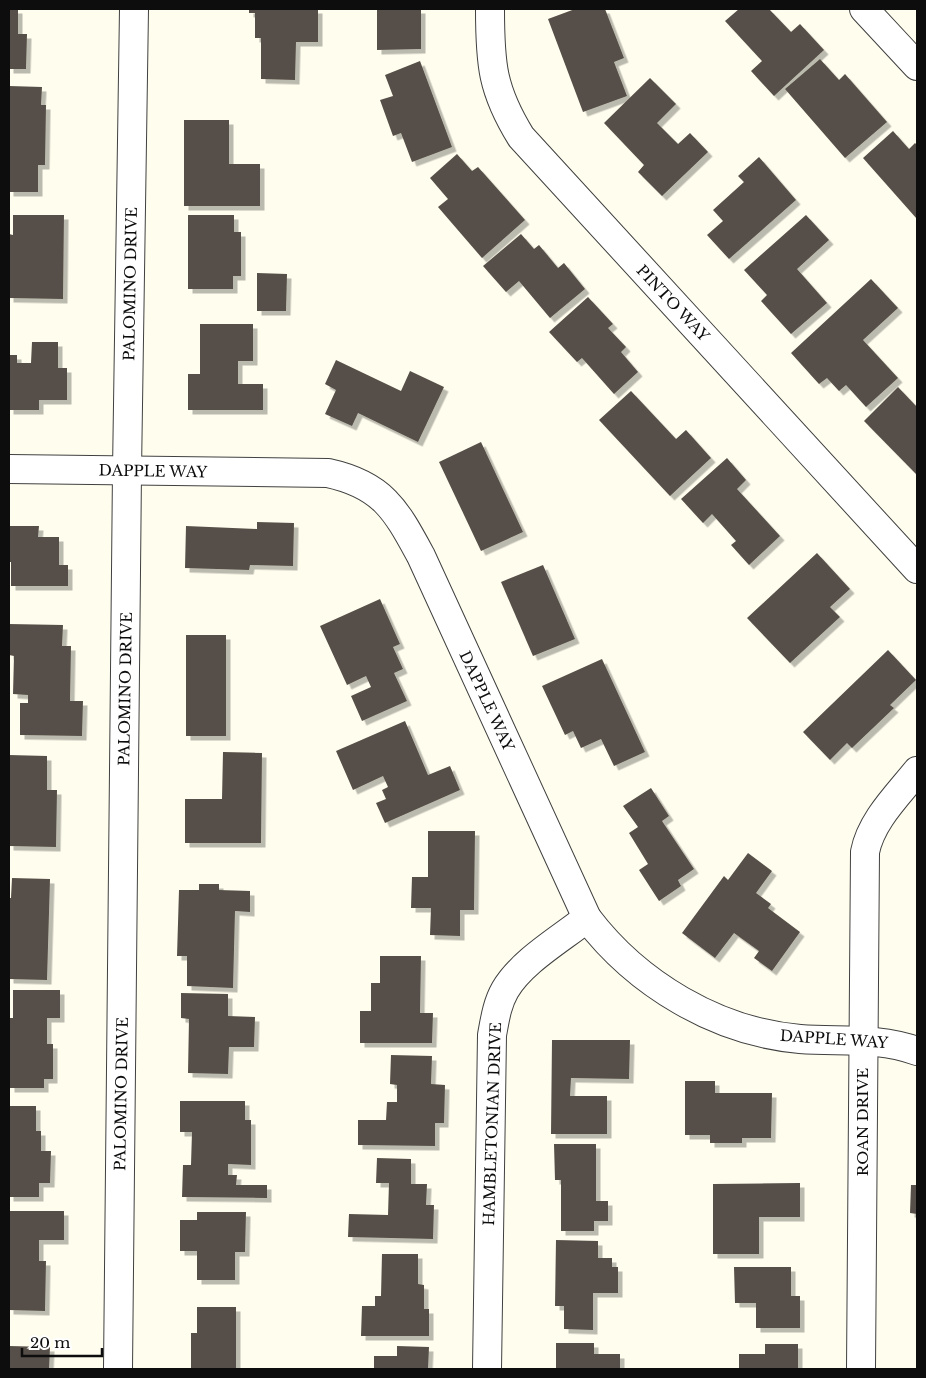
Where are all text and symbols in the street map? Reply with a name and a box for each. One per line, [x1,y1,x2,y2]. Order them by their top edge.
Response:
street label: PALOMINO DRIVE [119,207,141,361]
street label: PINTO WAY [633,261,714,346]
street label: DAPPLE WAY [99,461,208,481]
street label: PALOMINO DRIVE [114,612,136,766]
street label: DAPPLE WAY [455,648,519,755]
street label: PALOMINO DRIVE [110,1017,132,1171]
street label: HAMBLETONIAN DRIVE [479,1022,505,1226]
street label: DAPPLE WAY [779,1026,890,1052]
street label: ROAN DRIVE [853,1068,872,1176]
scale bar [22,1326,102,1358]
text: 20 m [30,1333,70,1352]

